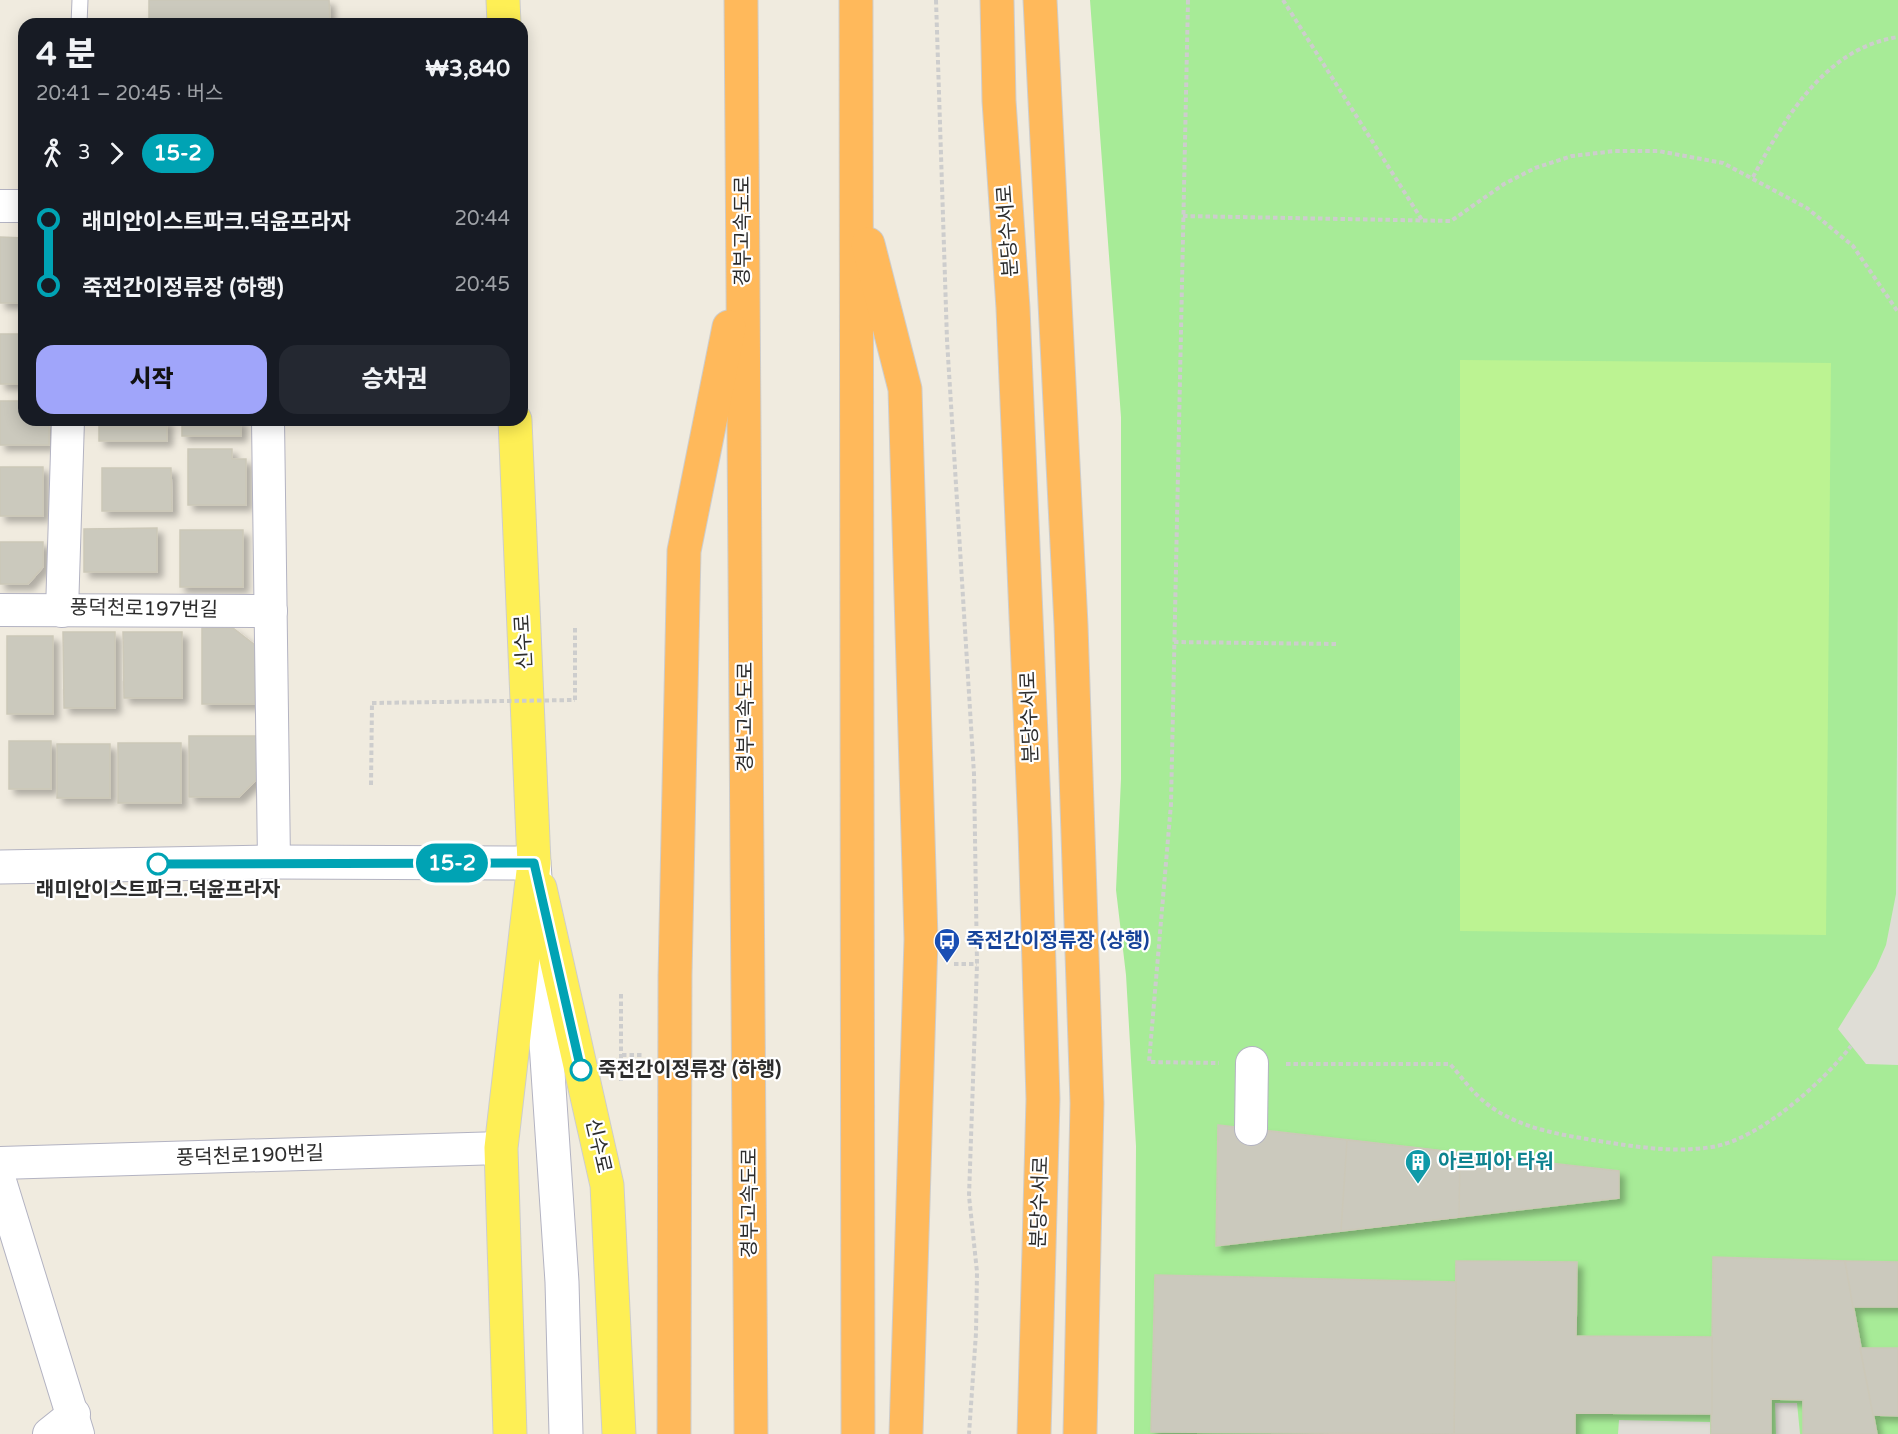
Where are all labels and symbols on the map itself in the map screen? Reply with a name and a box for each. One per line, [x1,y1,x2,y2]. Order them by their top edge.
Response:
street label: 경부고속도로 [731,176,755,286]
street label: 분당수서로 [993,184,1023,278]
street label: 풍덕천로197번길 [70,596,218,622]
street label: 신수로 [511,614,537,670]
street label: 경부고속도로 [734,662,758,772]
street label: 분당수서로 [1016,671,1044,763]
line badge: 15-2 [410,844,494,882]
marker: 래미안이스트파크.덕윤프라자 [147,853,169,875]
place label: 래미안이스트파크.덕윤프라자 [36,878,281,902]
bus stop icon: 죽전간이정류장 (상행) [932,926,962,964]
place label: 죽전간이정류장 (상행) [966,929,1149,953]
place label: 죽전간이정류장 (하행) [598,1058,781,1082]
marker: 죽전간이정류장 (하행) [570,1059,592,1081]
street label: 신수로 [580,1116,616,1176]
street label: 풍덕천로190번길 [176,1141,324,1171]
building icon: 아르피아 타워 [1403,1147,1433,1185]
street label: 경부고속도로 [738,1148,762,1258]
place label: 아르피아 타워 [1438,1150,1554,1174]
street label: 분당수서로 [1026,1156,1054,1248]

